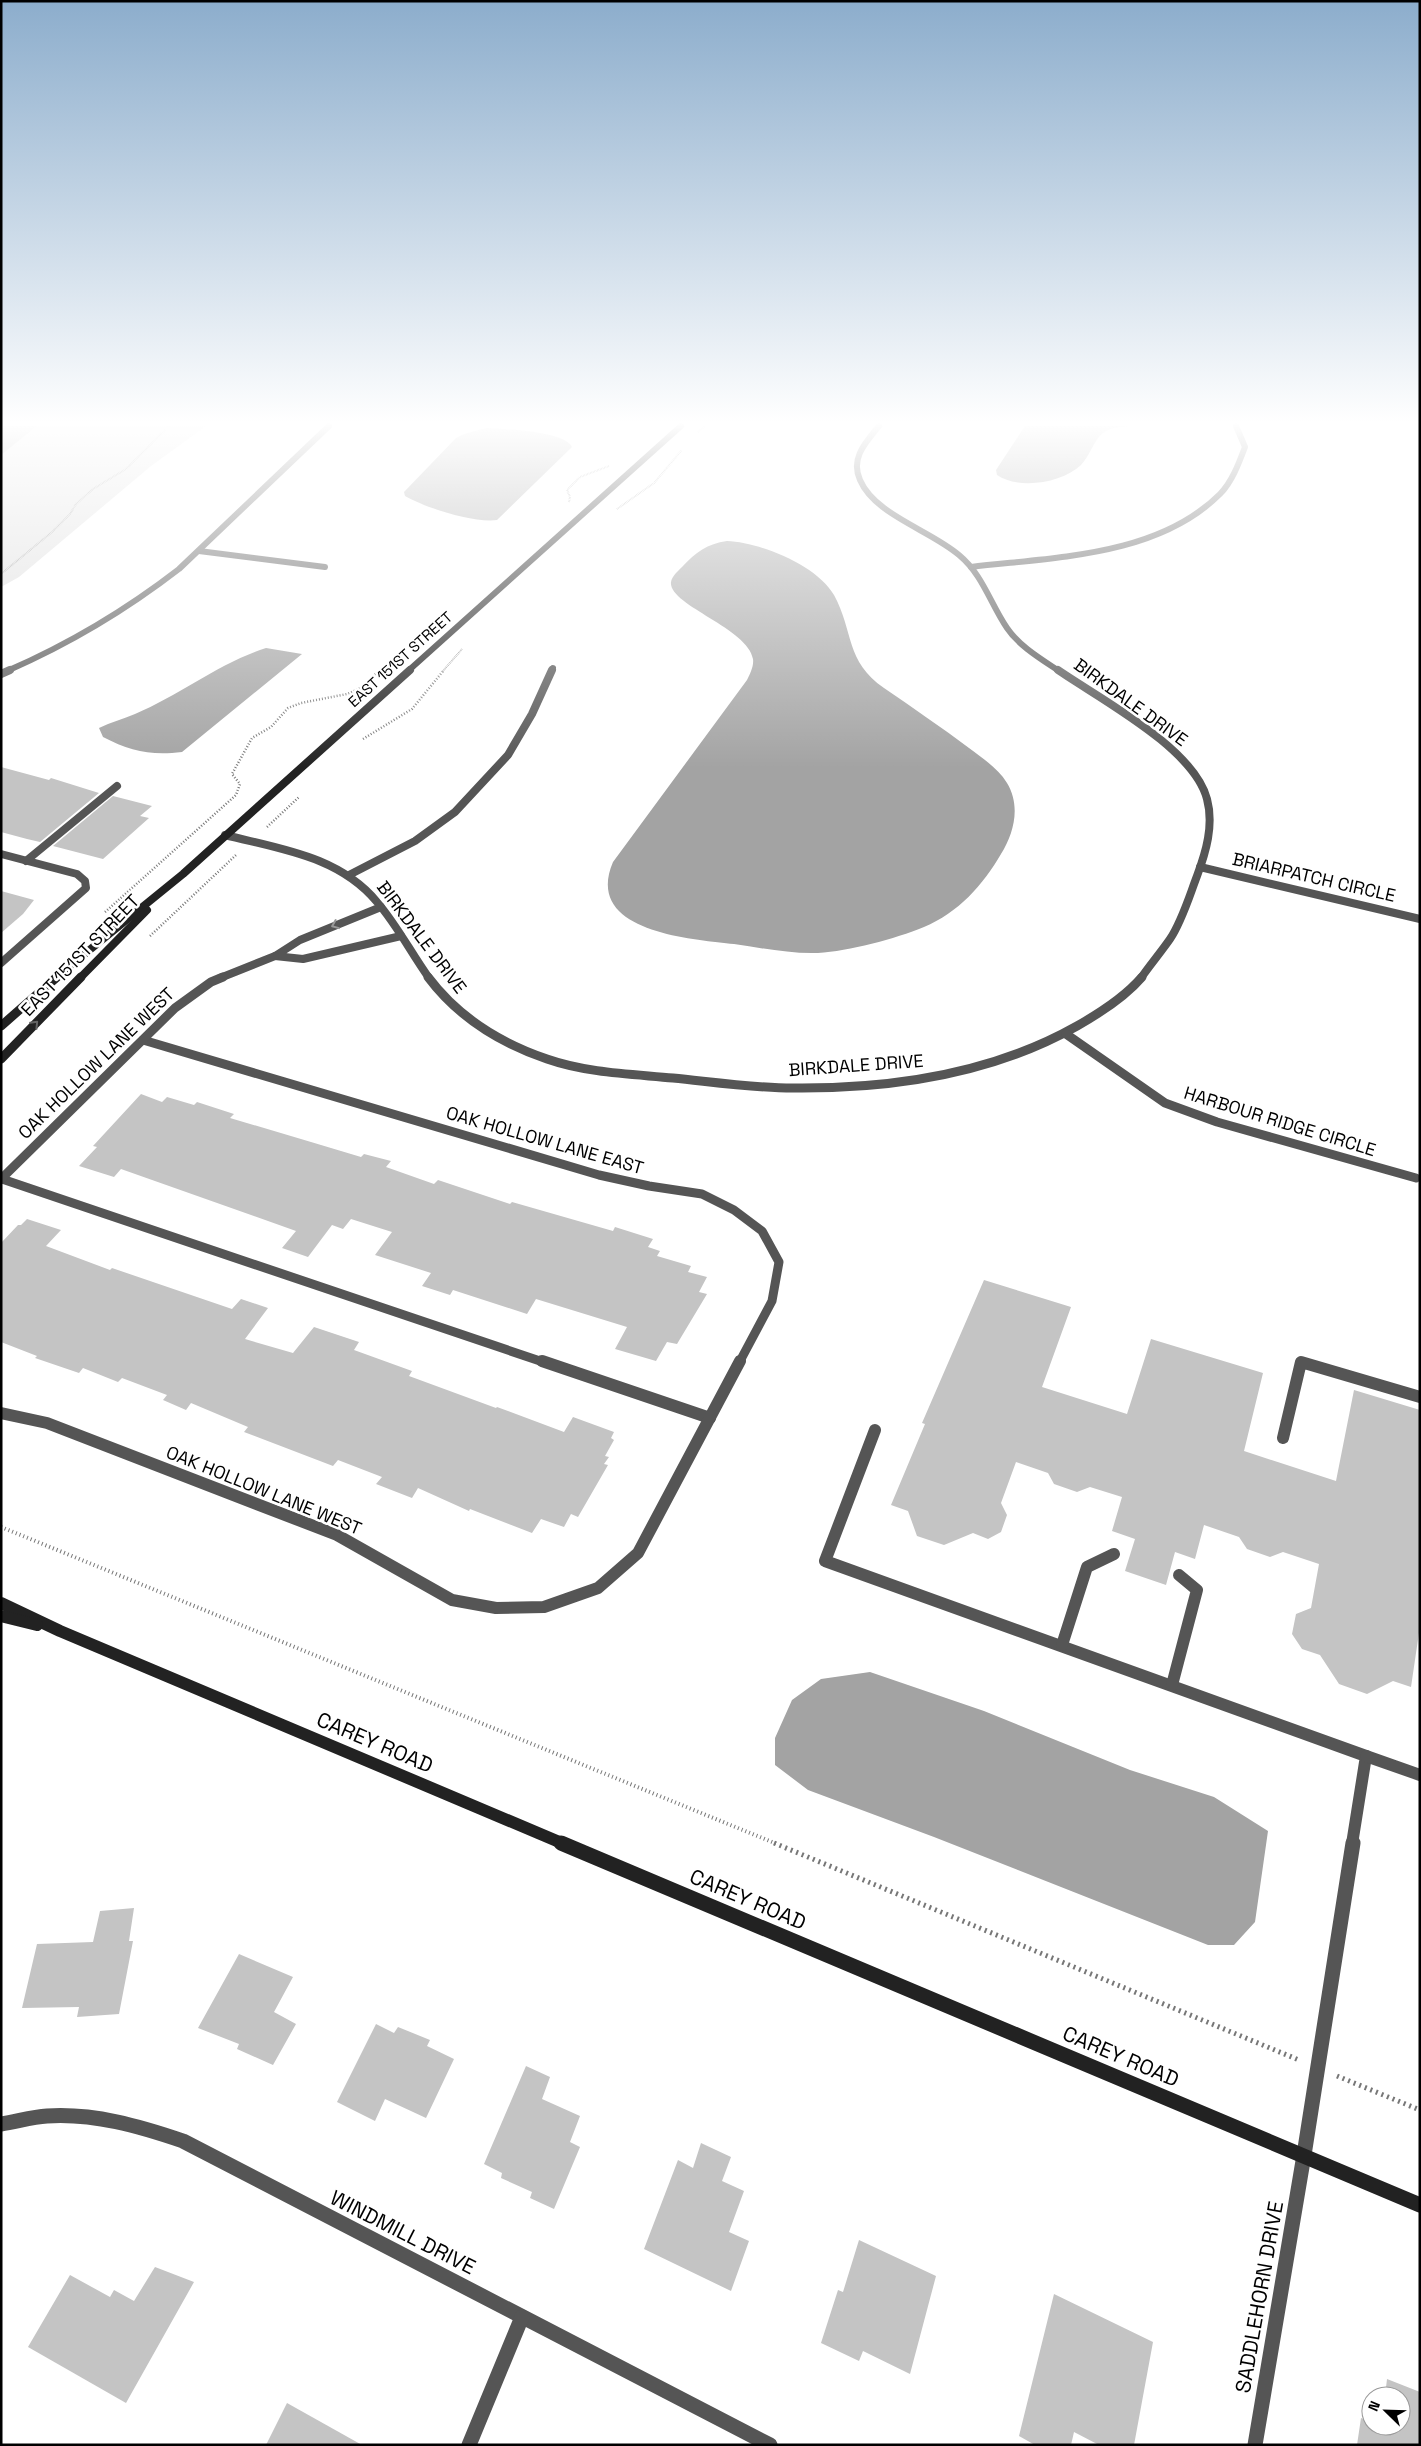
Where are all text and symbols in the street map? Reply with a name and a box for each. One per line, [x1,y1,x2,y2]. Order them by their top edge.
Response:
street label: EAST 151ST STREET [344,607,456,711]
street label: BIRKDALE DRIVE [1070,653,1192,751]
street label: BRIARPATCH CIRCLE [1230,847,1398,907]
street label: BIRKDALE DRIVE [372,876,472,998]
street label: EAST 151ST STREET [16,889,144,1021]
one-way arrow [332,919,340,929]
street label: OAK HOLLOW LANE WEST [13,982,179,1144]
one-way arrow [29,1021,38,1030]
street label: BIRKDALE DRIVE [788,1049,924,1081]
street label: HARBOUR RIDGE CIRCLE [1181,1081,1379,1161]
street label: OAK HOLLOW LANE EAST [444,1101,647,1179]
street label: OAK HOLLOW LANE WEST [163,1440,365,1540]
street label: CAREY ROAD [313,1705,437,1779]
street label: CAREY ROAD [686,1862,810,1936]
street label: CAREY ROAD [1059,2019,1183,2093]
street label: WINDMILL DRIVE [326,2184,480,2280]
street label: SADDLEHORN DRIVE [1229,2199,1289,2395]
north arrow [1361,2386,1411,2436]
text: N [1364,2398,1384,2414]

